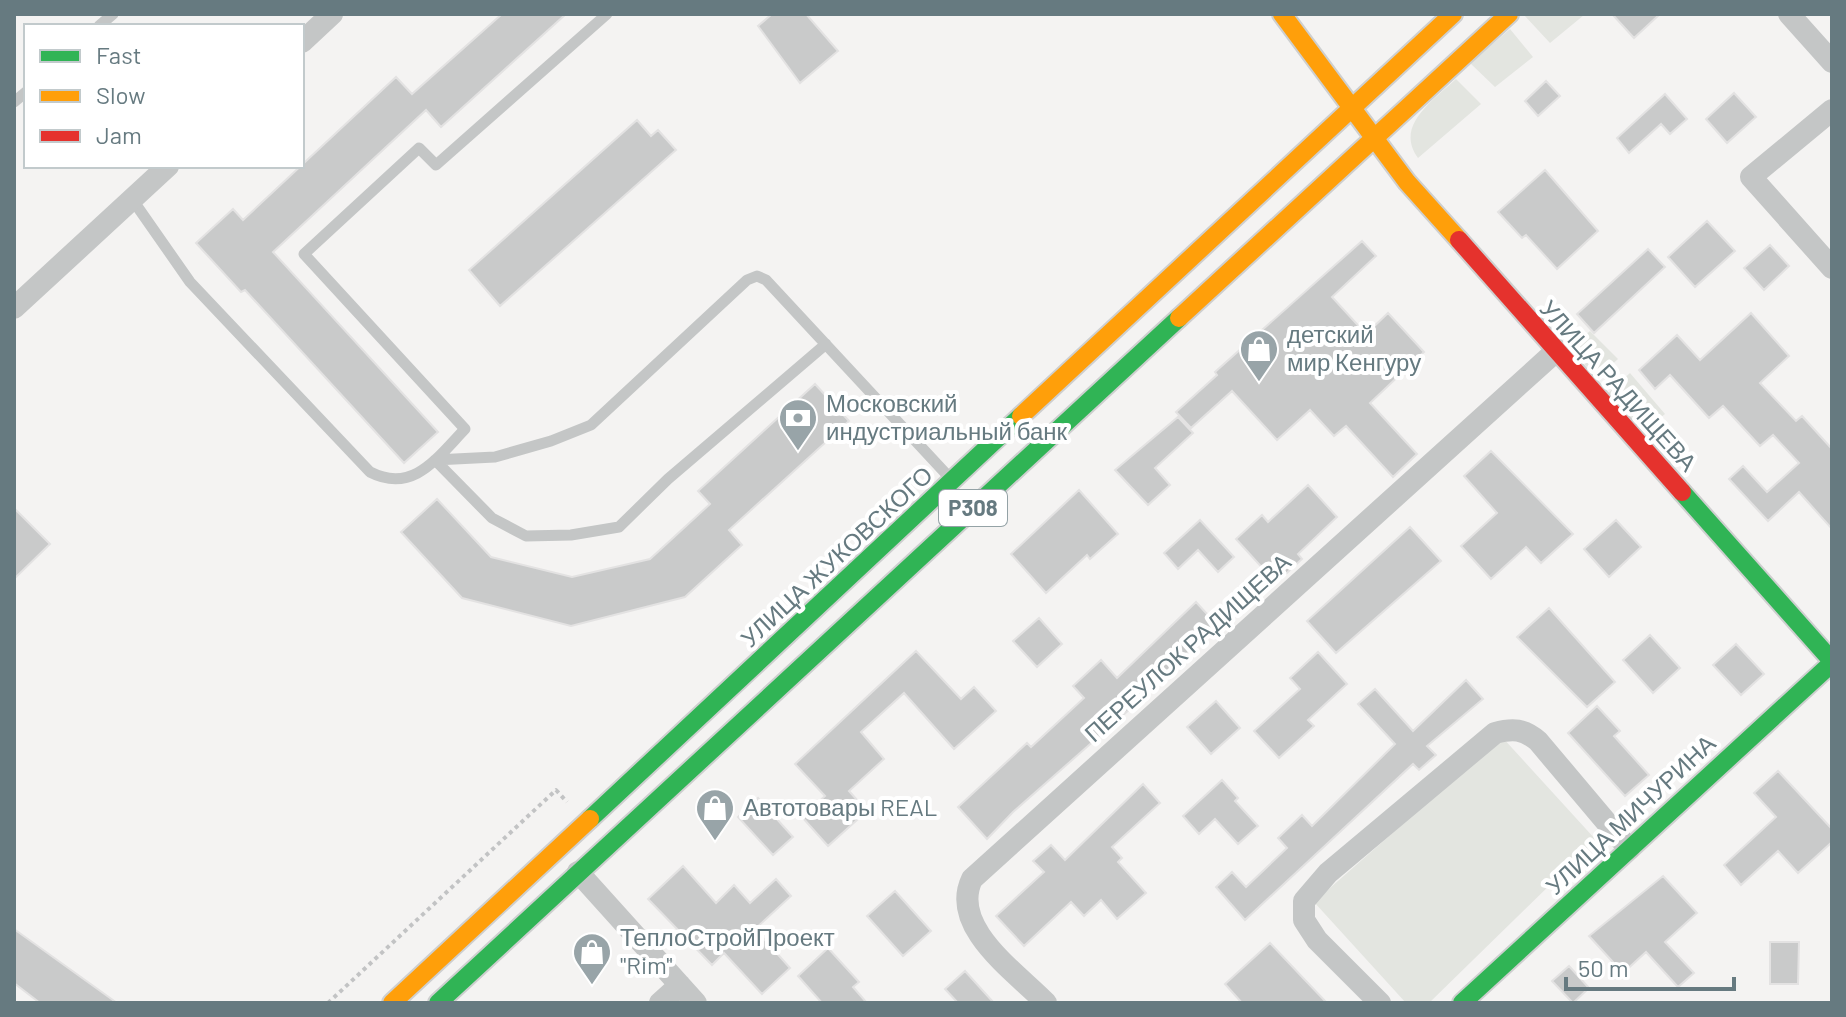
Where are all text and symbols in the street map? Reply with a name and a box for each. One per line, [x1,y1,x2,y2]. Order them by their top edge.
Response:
legend [24,24,304,168]
text: Fast [96,40,141,69]
text: Slow [96,80,145,109]
text: Jam [96,120,142,149]
street label: УЛИЦА РАДИЩЕВА [1535,293,1704,477]
place label: детский мир Кенгуру [1287,319,1421,376]
shop icon: детский мир Кенгуру [1238,328,1280,383]
place label: Московский индустриальный банк [826,388,1068,445]
bank icon: Московский индустриальный банк [777,397,819,452]
street label: УЛИЦА ЖУКОВСКОГО [734,460,938,652]
road number: P308 [939,490,1007,526]
street label: ПЕРЕУЛОК РАДИЩЕВА [1078,547,1296,747]
street label: УЛИЦА МИЧУРИНА [1539,728,1721,900]
shop icon: Автотовары REAL [694,787,736,842]
place label: Автотовары REAL [743,792,937,821]
place label: ТеплоСтройПроект "Rim" [620,922,835,979]
shop icon: ТеплоСтройПроект "Rim" [571,931,613,986]
scale bar [1566,941,1734,991]
text: 50 m [1578,953,1629,982]

